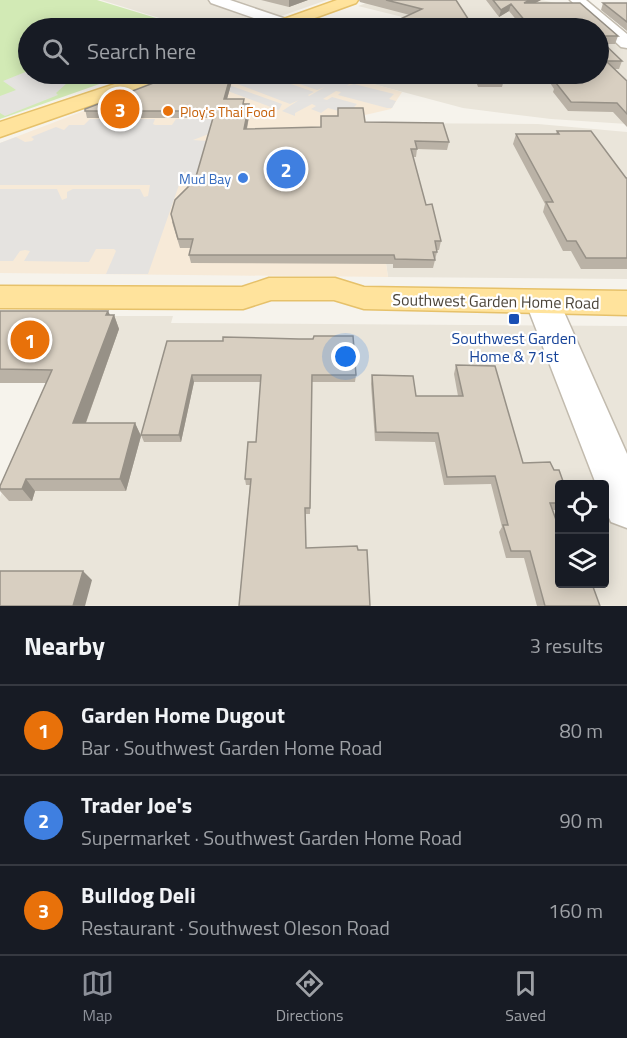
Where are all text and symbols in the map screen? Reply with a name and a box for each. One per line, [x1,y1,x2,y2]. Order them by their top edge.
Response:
search box [18,18,609,84]
text: Search here [87,34,196,68]
icon: search [39,35,72,68]
pin: 3 [100,86,140,132]
place label: Ploy's Thai Food [180,101,275,122]
marker: Ploy's Thai Food [161,104,175,118]
pin: 2 [266,146,306,192]
place label: Mud Bay [179,168,231,189]
marker: Mud Bay [236,171,250,185]
street label: Southwest Garden Home Road [392,287,600,315]
marker: Southwest Garden Home & 71st [507,312,521,326]
pin: 1 [10,318,50,362]
place label: Southwest Garden Home & 71st [452,326,576,368]
your location [331,342,360,371]
map controls [555,480,609,588]
button: locate [555,480,609,534]
button: layers [555,534,609,588]
text: Nearby [24,626,105,665]
text: 3 results [530,630,603,661]
text: Garden Home Dugout [81,698,285,732]
text: 1 [38,715,49,746]
text: 80 m [559,715,603,746]
text: Bar · Southwest Garden Home Road [81,732,382,763]
text: Trader Joe's [81,788,192,822]
text: 2 [38,805,49,836]
text: 90 m [559,805,603,836]
text: Supermarket · Southwest Garden Home Road [81,822,462,853]
text: Bulldog Deli [81,878,196,912]
text: 3 [38,895,49,926]
text: 160 m [548,895,603,926]
text: Restaurant · Southwest Oleson Road [81,912,390,943]
tab: Map [81,967,114,1027]
tab: Directions [276,967,344,1027]
tab: Saved [505,967,546,1027]

